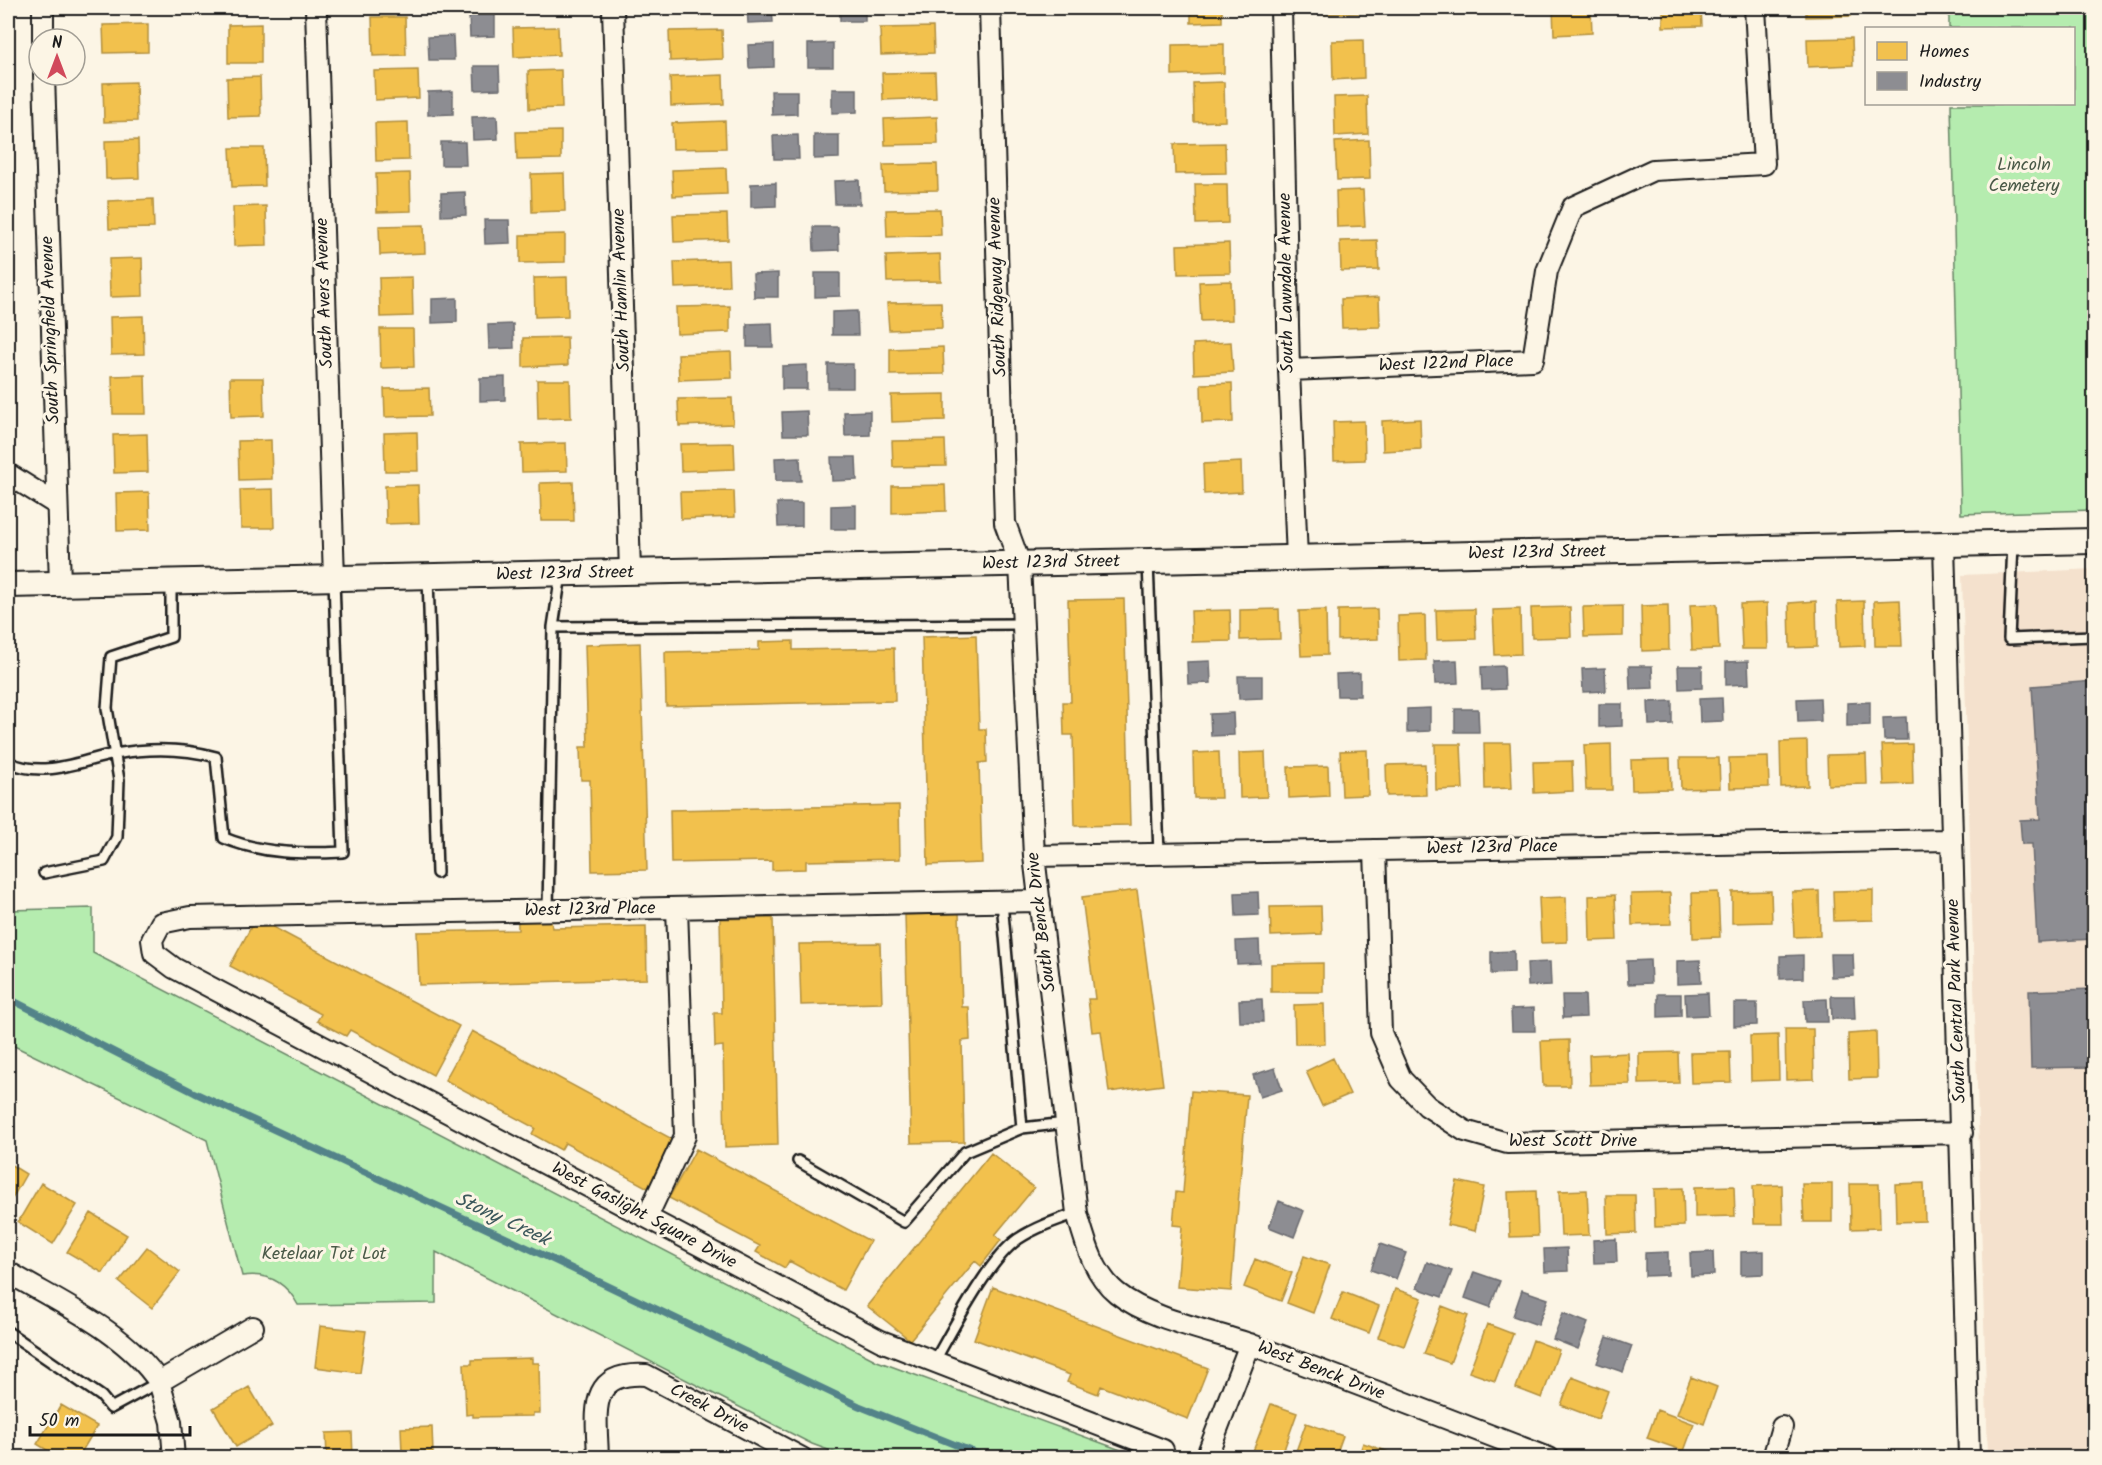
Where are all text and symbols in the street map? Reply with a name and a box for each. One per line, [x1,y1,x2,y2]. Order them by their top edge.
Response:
north arrow [27,27,87,87]
legend [1865,27,2075,105]
text: N [52,31,62,56]
text: Homes [1919,38,1970,67]
text: Industry [1919,68,1981,97]
park label: Lincoln Cemetery [1989,151,2060,201]
street label: South Lawndale Avenue [1271,193,1303,373]
street label: South Ridgeway Avenue [980,197,1016,377]
street label: South Hamlin Avenue [605,208,639,372]
street label: South Avers Avenue [308,217,342,369]
street label: South Springfield Avenue [33,236,69,424]
street label: West 122nd Place [1378,347,1514,381]
street label: West 123rd Street [1468,537,1607,569]
street label: West 123rd Street [982,547,1121,579]
street label: West 123rd Street [496,558,635,590]
street label: West 123rd Place [1426,832,1558,864]
street label: South Benck Drive [1019,850,1065,994]
street label: West 123rd Place [524,894,656,926]
street label: South Central Park Avenue [1939,898,1975,1104]
street label: West Scott Drive [1509,1127,1637,1156]
street label: West Gaslight Square Drive [546,1155,742,1277]
water label: Stony Creek [449,1184,557,1257]
park label: Ketelaar Tot Lot [261,1240,388,1269]
street label: West Benck Drive [1253,1333,1389,1409]
street label: Creek Drive [664,1376,754,1442]
scale bar [30,1399,190,1437]
text: 50 m [39,1407,79,1436]

